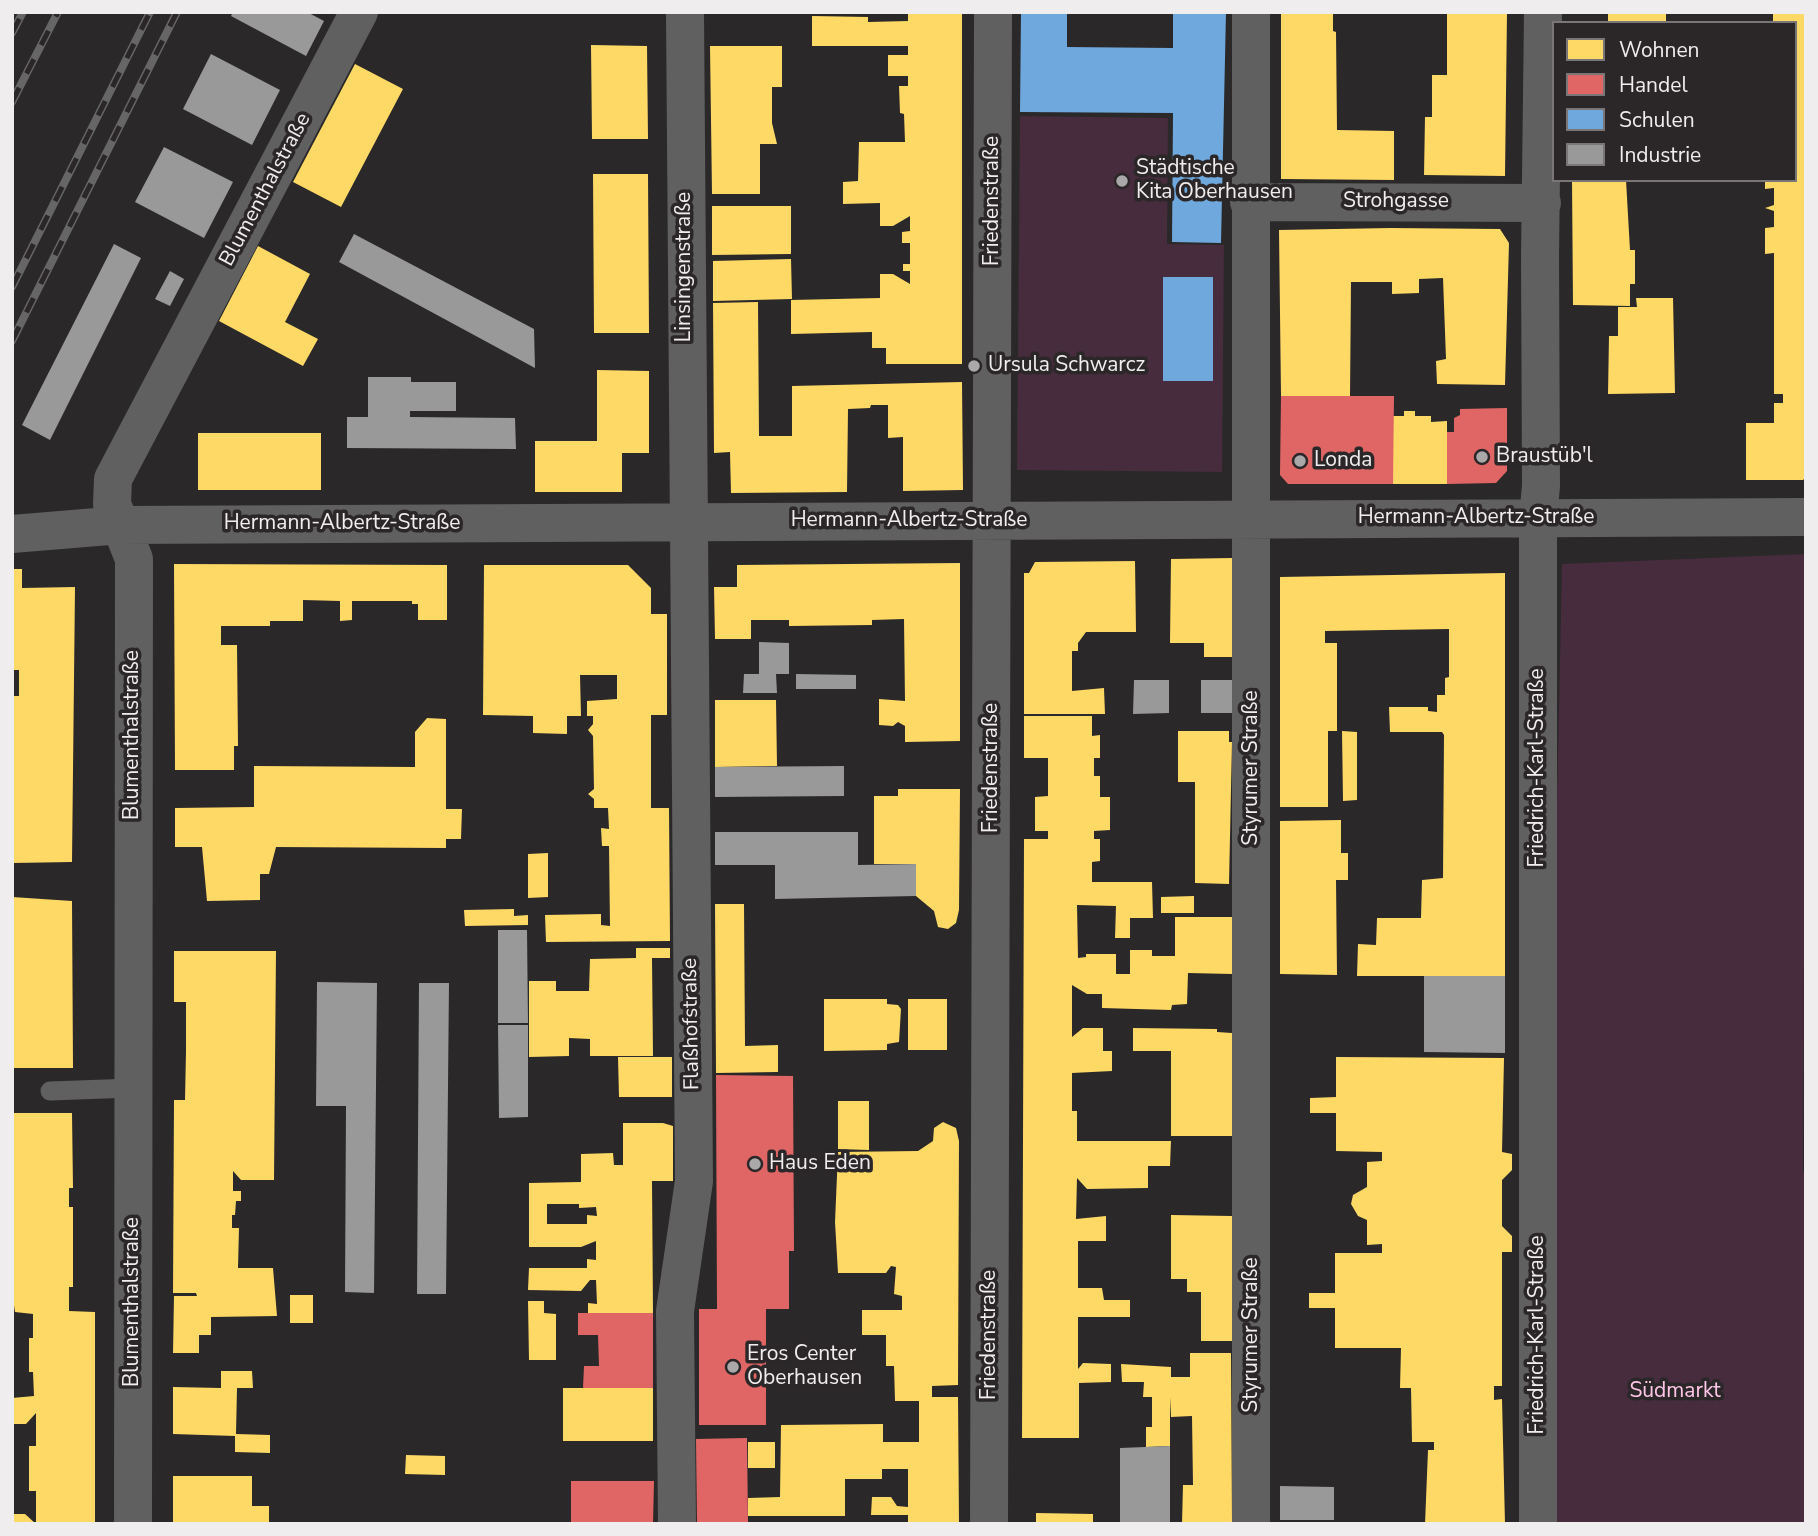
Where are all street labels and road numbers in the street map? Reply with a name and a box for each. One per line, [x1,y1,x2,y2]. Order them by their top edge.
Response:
street label: Blumenthalstraße [215,109,317,271]
street label: Friedenstraße [980,136,1006,266]
street label: Strohgasse [1343,189,1449,215]
street label: Linsingenstraße [672,192,698,342]
street label: Hermann-Albertz-Straße [1358,505,1594,531]
street label: Hermann-Albertz-Straße [791,508,1027,534]
street label: Hermann-Albertz-Straße [224,511,460,537]
street label: Blumenthalstraße [120,650,146,820]
street label: Friedrich-Karl-Straße [1525,668,1551,868]
street label: Styrumer Straße [1239,690,1265,846]
street label: Friedenstraße [979,703,1005,833]
street label: Flaßhofstraße [678,958,706,1090]
street label: Blumenthalstraße [120,1217,146,1387]
street label: Friedrich-Karl-Straße [1525,1235,1551,1435]
street label: Styrumer Straße [1239,1257,1265,1413]
street label: Friedenstraße [977,1270,1003,1400]

